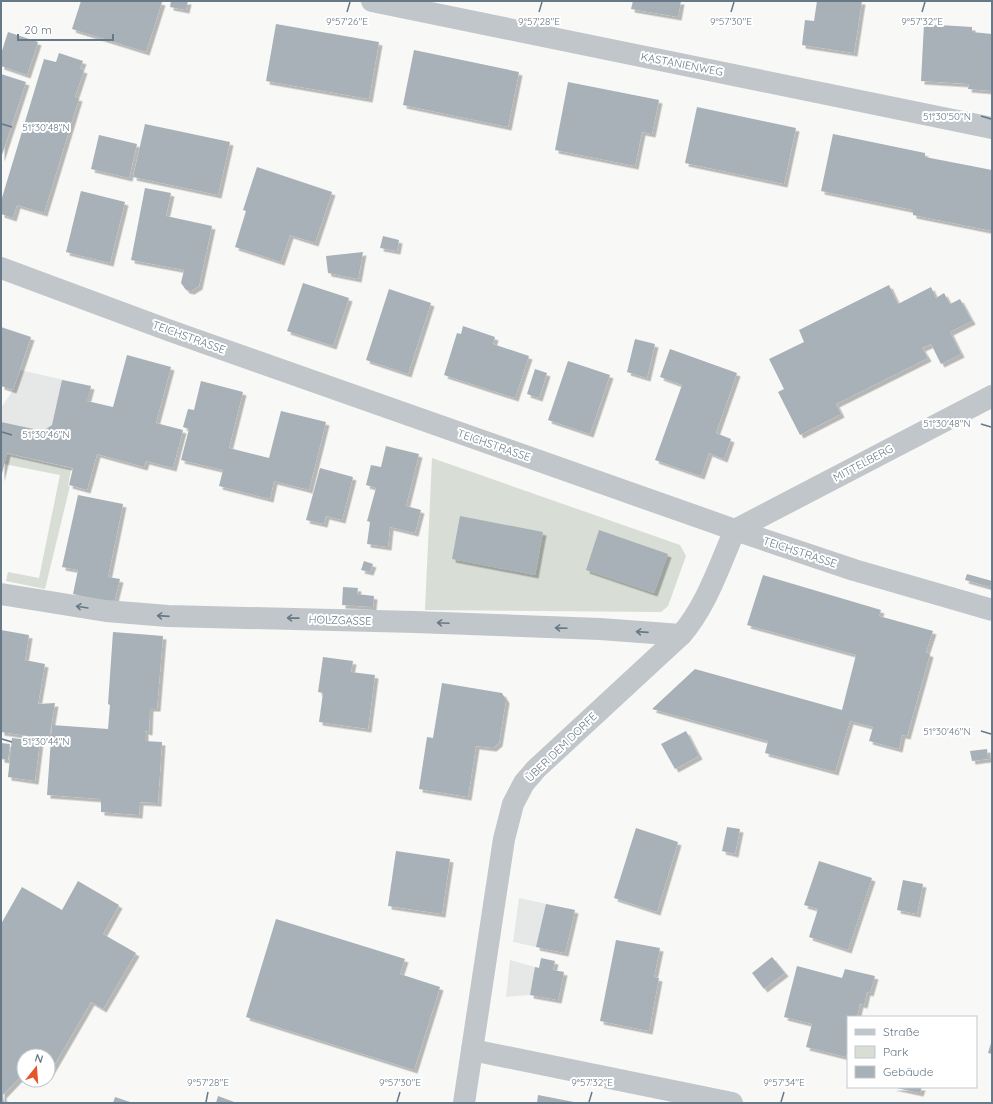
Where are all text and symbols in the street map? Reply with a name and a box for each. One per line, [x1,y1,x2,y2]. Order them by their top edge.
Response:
text: 9°57'26"E [326,15,368,28]
text: 9°57'28"E [518,15,560,28]
text: 9°57'30"E [710,15,752,28]
text: 9°57'32"E [901,15,943,28]
scale bar [18,16,113,42]
text: 20 m [24,22,52,37]
street label: KASTANIENWEG [640,49,724,79]
text: 51°30'50"N [923,110,971,123]
text: 51°30'48"N [22,121,70,134]
street label: TEICHSTRASSE [151,317,227,357]
text: 51°30'48"N [923,417,971,430]
street label: TEICHSTRASSE [455,426,533,464]
text: 51°30'46"N [22,428,70,441]
street label: MITTELBERG [831,441,895,485]
street label: TEICHSTRASSE [761,533,839,571]
one-way arrow [76,603,89,611]
one-way arrow [157,612,170,619]
street label: HOLZGASSE [308,612,372,628]
one-way arrow [287,614,300,622]
one-way arrow [437,620,450,627]
one-way arrow [555,624,568,632]
one-way arrow [636,628,649,635]
street label: ÜBER DEM DORFE [522,709,600,785]
text: 51°30'46"N [923,725,971,738]
text: 51°30'44"N [22,735,70,748]
legend [847,1016,977,1088]
text: Straße [883,1024,920,1039]
text: Park [883,1044,908,1059]
north arrow [16,1048,56,1088]
text: N [33,1051,45,1066]
text: Gebäude [883,1064,934,1079]
text: 9°57'28"E [187,1076,229,1089]
text: 9°57'30"E [379,1076,421,1089]
text: 9°57'32"E [571,1076,613,1089]
text: 9°57'34"E [763,1076,805,1089]

